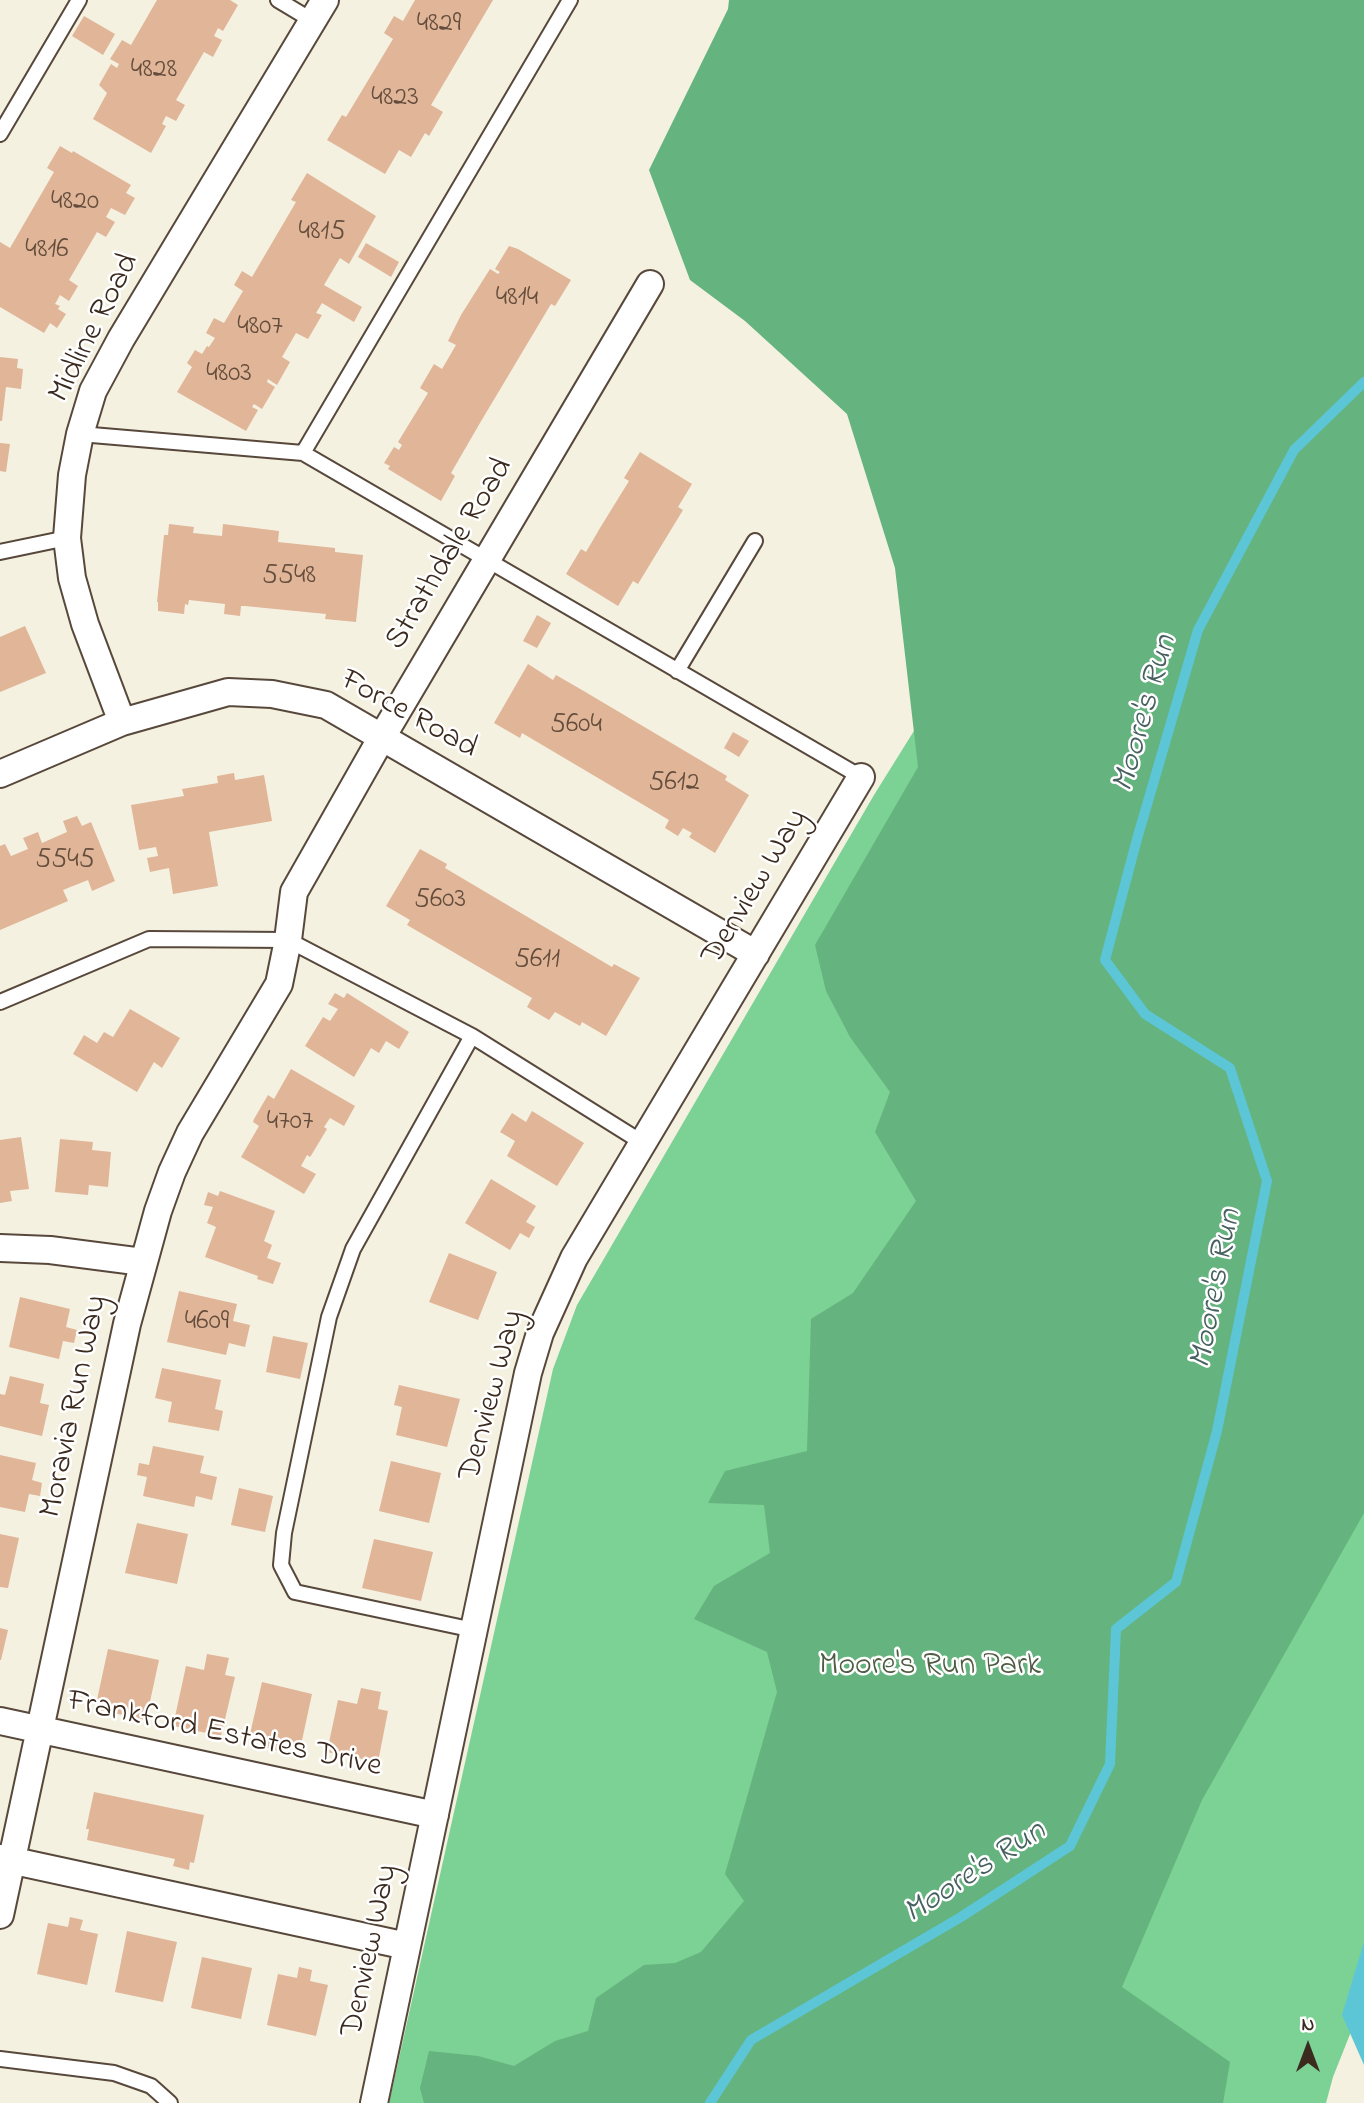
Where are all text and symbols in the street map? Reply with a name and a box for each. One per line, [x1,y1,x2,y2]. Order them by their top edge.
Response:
house number: 4829 [417,8,461,42]
house number: 4828 [131,54,177,88]
house number: 4823 [371,82,419,116]
house number: 4820 [51,186,99,220]
house number: 4815 [299,216,345,250]
house number: 4816 [25,234,69,268]
street label: Midline Road [42,248,150,410]
house number: 4814 [496,282,538,316]
house number: 4807 [237,311,283,345]
house number: 4803 [206,358,252,392]
street label: Strathdale Road [379,452,523,658]
house number: 5548 [262,560,316,594]
water label: Moore's Run [1106,631,1188,797]
street label: Force Road [333,663,483,769]
house number: 5604 [550,709,602,743]
house number: 5612 [648,767,700,801]
street label: Denview Way [695,803,819,973]
house number: 5545 [35,844,95,878]
house number: 5603 [414,884,466,918]
house number: 5611 [514,944,560,978]
house number: 4707 [267,1106,313,1140]
water label: Moore's Run [1183,1206,1253,1372]
street label: Moravia Run Way [34,1292,118,1522]
house number: 4609 [185,1306,229,1340]
street label: Denview Way [453,1307,535,1485]
park label: Moore's Run Park [819,1649,1041,1687]
street label: Frankford Estates Drive [63,1684,385,1788]
water label: Moore's Run [898,1814,1054,1934]
street label: Denview Way [335,1861,409,2041]
north arrow [1273,2012,1343,2082]
text: N [1302,2012,1314,2039]

